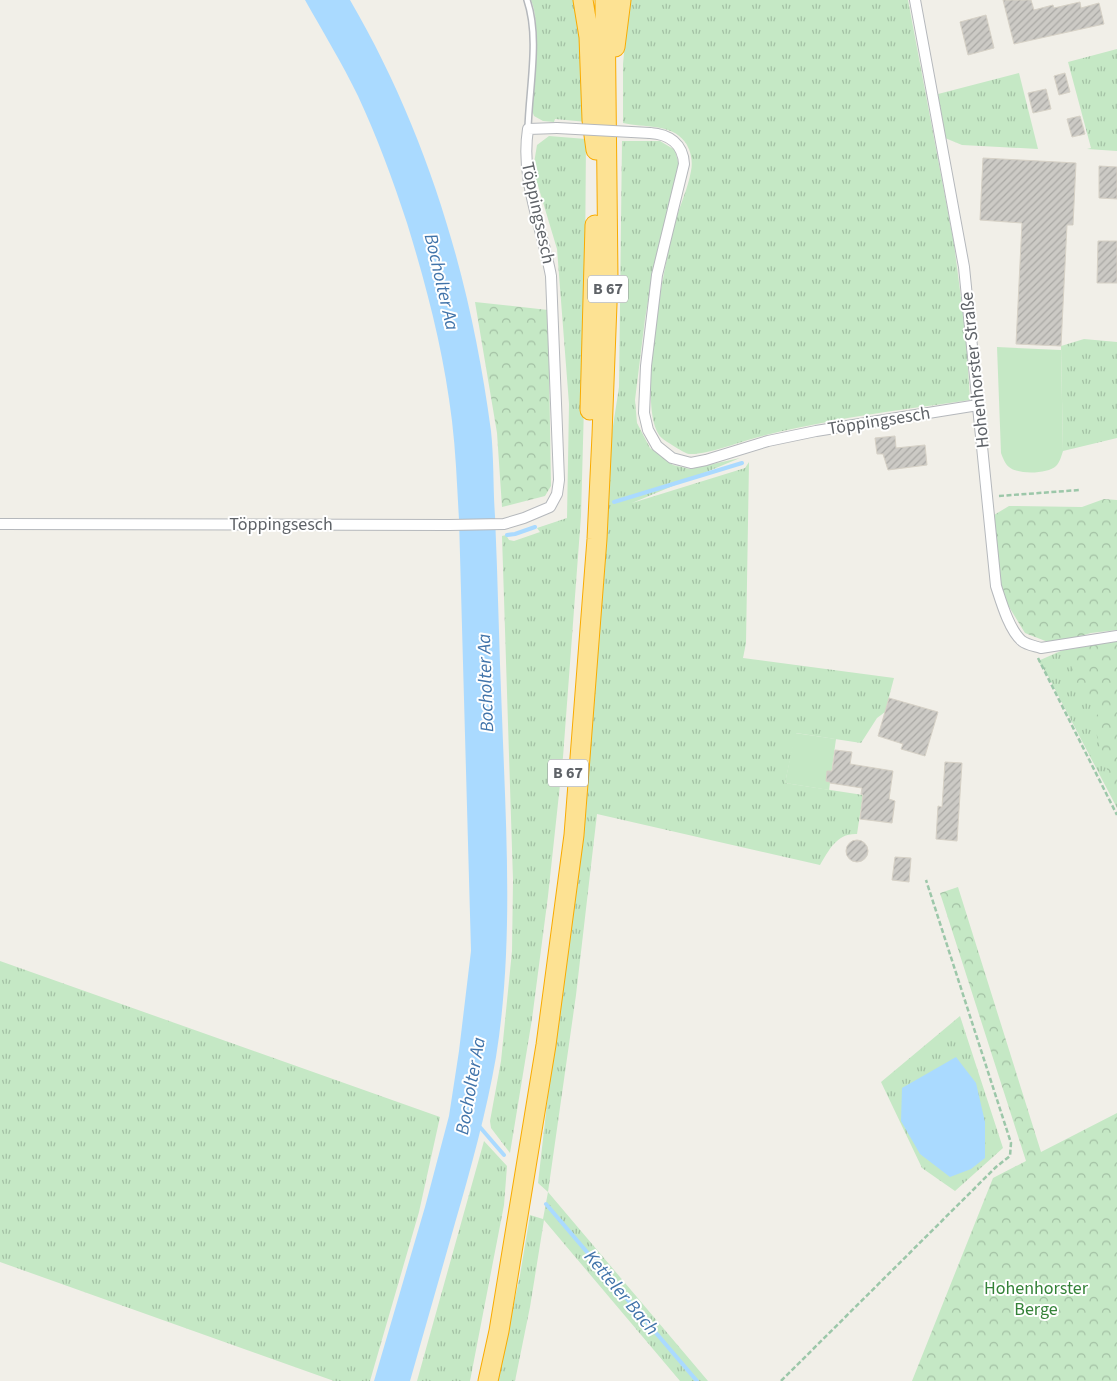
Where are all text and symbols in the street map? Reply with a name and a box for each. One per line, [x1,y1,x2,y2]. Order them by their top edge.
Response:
street label: Töppingsesch [515,160,561,266]
water label: Bocholter Aa [417,231,465,333]
road number: B 67 [588,276,628,302]
street label: Hohenhorster Straße [954,291,996,449]
street label: Töppingsesch [826,401,932,441]
street label: Töppingsesch [229,512,333,537]
water label: Bocholter Aa [471,633,501,733]
road number: B 67 [548,760,588,786]
water label: Bocholter Aa [449,1035,493,1137]
water label: Ketteler Bach [577,1245,665,1341]
park label: Hohenhorster Berge [984,1276,1089,1322]

